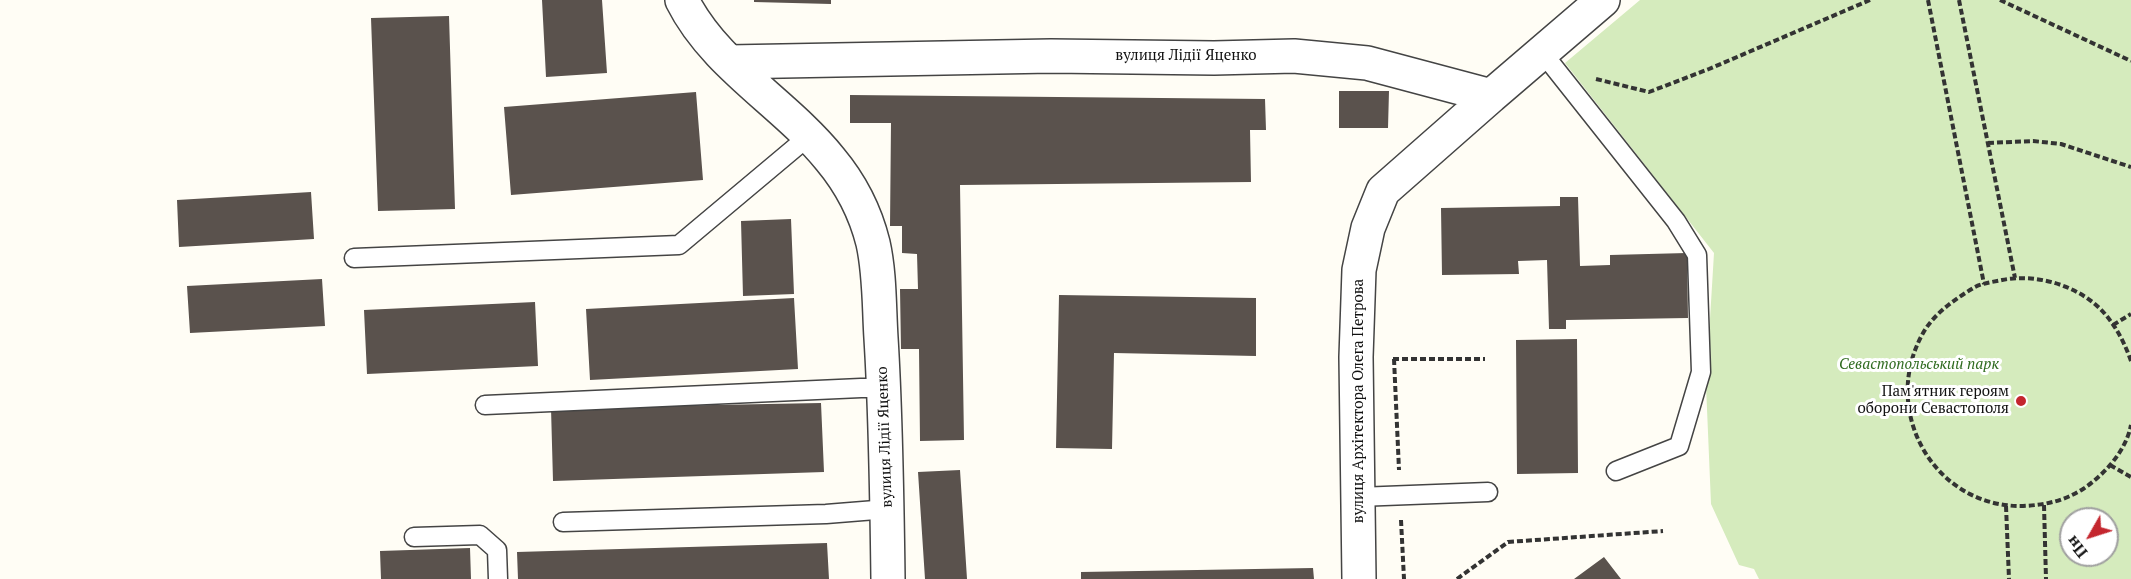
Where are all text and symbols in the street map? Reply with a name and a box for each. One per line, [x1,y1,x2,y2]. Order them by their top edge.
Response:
street label: вулиця Лідії Яценко [1115,47,1257,65]
street label: вулиця Архітектора Олега Петрова [1350,279,1368,523]
park label: Севастопольський парк [1839,356,1999,374]
street label: вулиця Лідії Яценко [874,366,896,508]
place label: Пам'ятник героям оборони Севастополя [1858,383,2009,418]
marker: Пам'ятник героям оборони Севастополя [2014,394,2028,408]
north arrow [2059,507,2119,567]
text: Пн [2061,531,2092,563]

